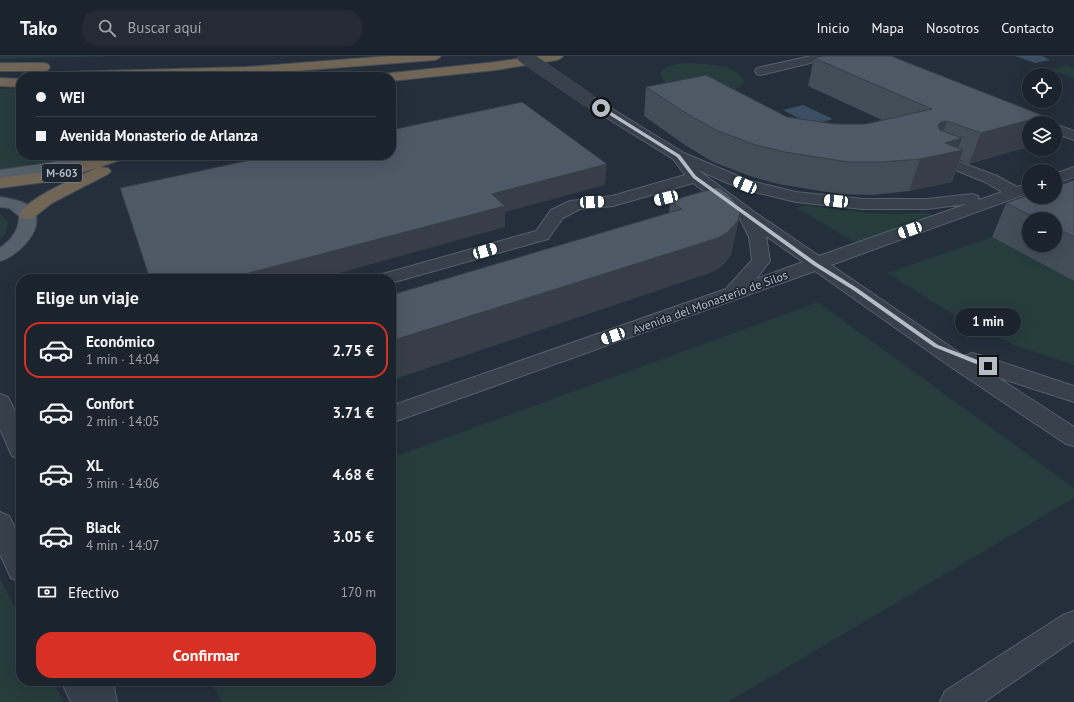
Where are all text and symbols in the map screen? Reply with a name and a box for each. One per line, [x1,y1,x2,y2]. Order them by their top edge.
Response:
search box [82,10,362,46]
text: Tako [20,16,58,40]
icon: search [96,17,118,39]
text: Buscar aquí [128,18,202,37]
text: Inicio [816,19,849,37]
text: Mapa [871,19,904,37]
text: Nosotros [926,19,979,37]
text: Contacto [1001,19,1054,37]
map controls [1022,68,1062,252]
button: locate [1022,68,1062,108]
text: WEI [60,88,85,107]
route start [592,99,610,117]
button: layers [1022,116,1062,156]
text: Avenida Monasterio de Arlanza [60,126,258,145]
road number: M-603 [42,164,82,182]
button: + [1022,164,1062,204]
car [732,175,758,195]
car [653,189,679,207]
car [823,194,849,208]
car [580,195,604,209]
button: − [1022,212,1062,252]
car [897,220,923,240]
car [472,242,498,260]
street label: Avenida del Monasterio de Silos [630,267,790,337]
text: Elige un viaje [36,286,139,309]
callout: 1 min [955,308,1021,336]
text: 1 min [972,313,1004,330]
car [600,326,626,346]
icon: car [38,332,74,368]
text: Económico [86,332,155,351]
text: 2.75 € [332,341,374,360]
text: 1 min · 14:04 [86,351,159,368]
route end [979,357,997,375]
icon: car [38,394,74,430]
text: Confort [86,394,134,413]
text: 3.71 € [332,403,374,422]
text: 2 min · 14:05 [86,413,159,430]
icon: car [38,456,74,492]
text: XL [86,456,103,475]
text: 4.68 € [332,465,374,484]
text: 3 min · 14:06 [86,475,159,492]
icon: car [38,518,74,554]
text: Black [86,518,121,537]
text: 3.05 € [332,527,374,546]
text: 4 min · 14:07 [86,537,159,554]
icon: cash [36,581,58,603]
text: Efectivo [68,583,119,602]
text: 170 m [341,584,376,601]
button: Confirmar [36,632,376,678]

